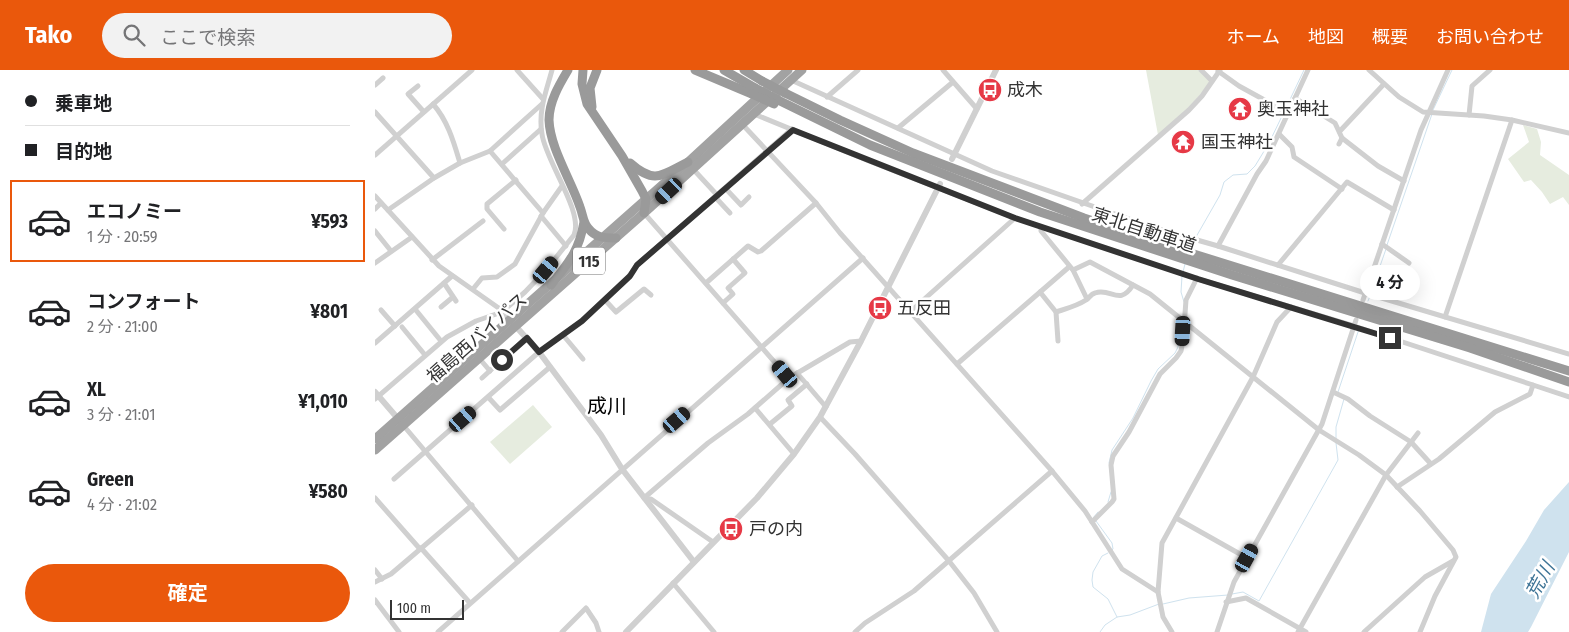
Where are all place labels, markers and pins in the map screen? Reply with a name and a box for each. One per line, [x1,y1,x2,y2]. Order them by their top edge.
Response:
bus stop icon: 成木 [977,77,1003,103]
place label: 成木 [1007,79,1043,101]
temple icon: 奥玉神社 [1227,96,1253,122]
place label: 奥玉神社 [1257,98,1329,120]
temple icon: 国玉神社 [1170,129,1196,155]
place label: 国玉神社 [1201,131,1273,153]
bus stop icon: 五反田 [867,295,893,321]
place label: 五反田 [897,297,951,319]
bus stop icon: 戸の内 [718,516,744,542]
place label: 戸の内 [749,518,803,540]

